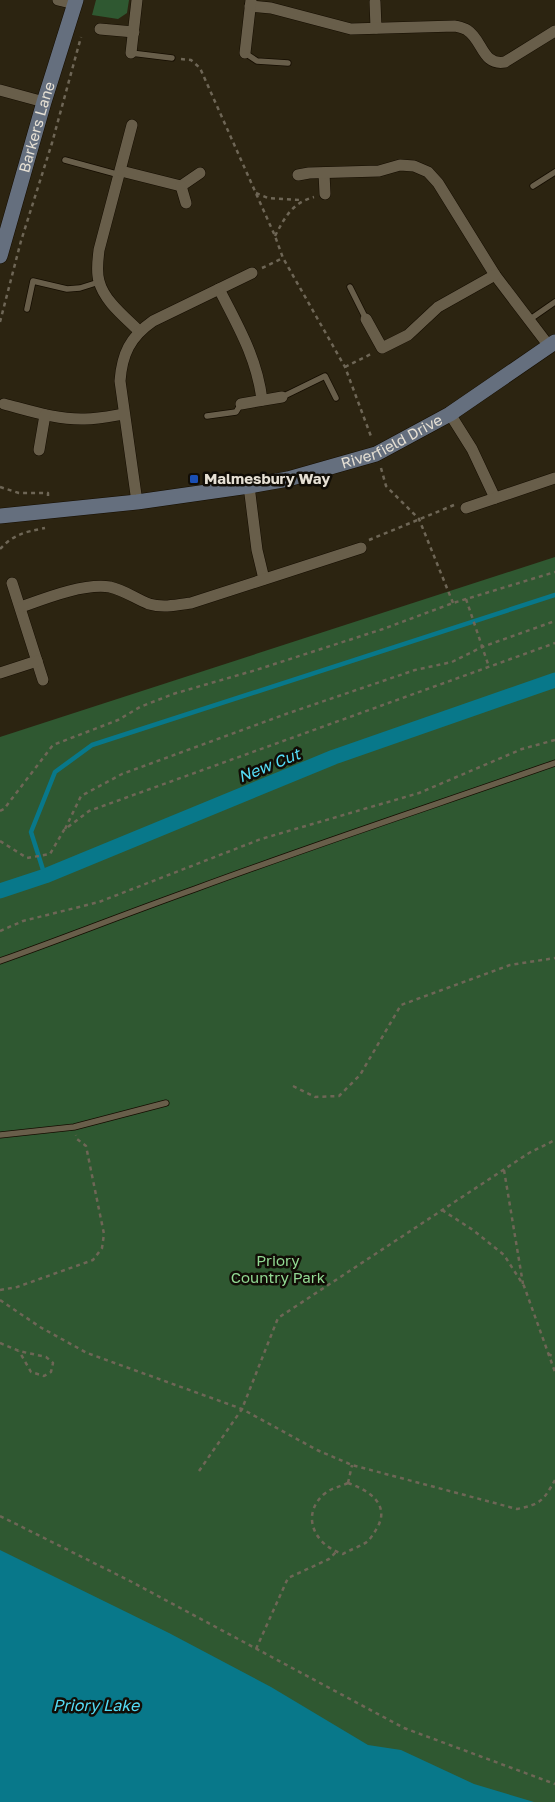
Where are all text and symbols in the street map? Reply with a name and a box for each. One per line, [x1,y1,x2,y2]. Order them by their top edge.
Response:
street label: Barkers Lane [14,79,58,175]
street label: Riverfield Drive [339,410,445,472]
place label: Malmesbury Way [204,469,330,487]
marker: Malmesbury Way [188,473,200,485]
water label: New Cut [235,743,304,786]
park label: Priory Country Park [231,1251,326,1286]
water label: Priory Lake [53,1695,141,1715]

